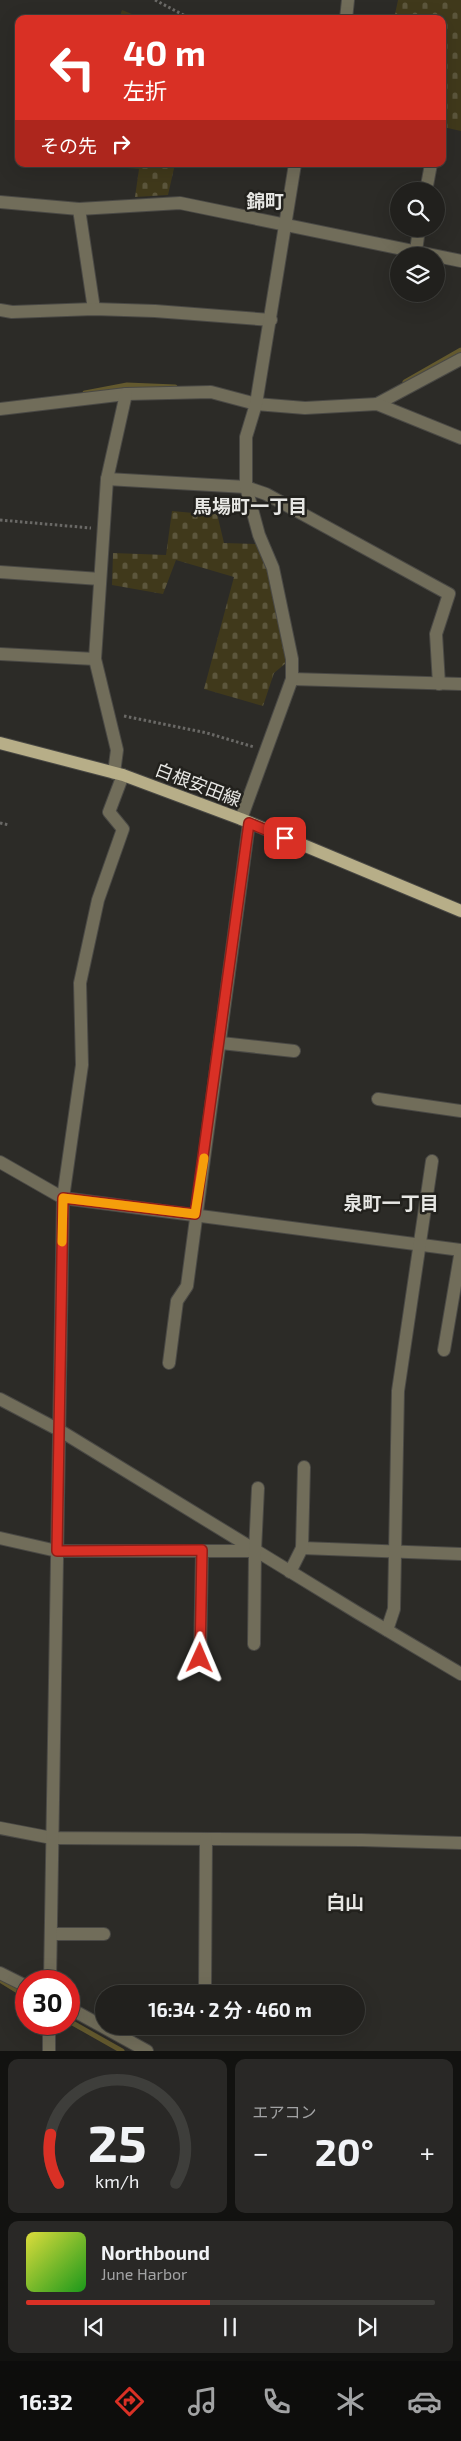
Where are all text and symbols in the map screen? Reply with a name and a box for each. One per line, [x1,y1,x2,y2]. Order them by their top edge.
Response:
text: 40 m [123,31,206,73]
icon: left [40,35,105,100]
text: 左折 [123,77,167,103]
icon: right [107,130,135,158]
text: その先 [40,134,97,157]
map controls [390,182,445,302]
button: search [390,182,445,237]
district label: 錦町 [246,189,284,212]
button: layers [390,247,445,302]
district label: 馬場町一丁目 [193,494,307,517]
street label: 白根安田線 [152,758,244,810]
pin [264,817,306,859]
icon: arrive [271,824,299,852]
district label: 泉町一丁目 [343,1191,439,1214]
position arrow [173,1631,225,1683]
district label: 白山 [326,1890,364,1913]
speed limit sign: 30 [15,1970,80,2035]
text: 16:34 · 2 分 · 460 m [148,1998,312,2021]
text: エアコン [253,2102,317,2121]
text: 25 [88,2110,147,2172]
text: 20° [315,2128,374,2174]
text: − [253,2135,269,2169]
text: + [420,2135,435,2169]
text: km/h [95,2170,139,2192]
text: Northbound [101,2241,210,2264]
text: June Harbor [101,2264,188,2283]
icon: previous [80,2313,108,2341]
icon: pause [216,2313,244,2341]
icon: next [353,2313,381,2341]
icon: directions [112,2384,147,2419]
icon: music [185,2384,220,2419]
icon: phone [259,2384,294,2419]
icon: climate [333,2384,368,2419]
icon: car [407,2384,442,2419]
text: 16:32 [19,2388,73,2414]

